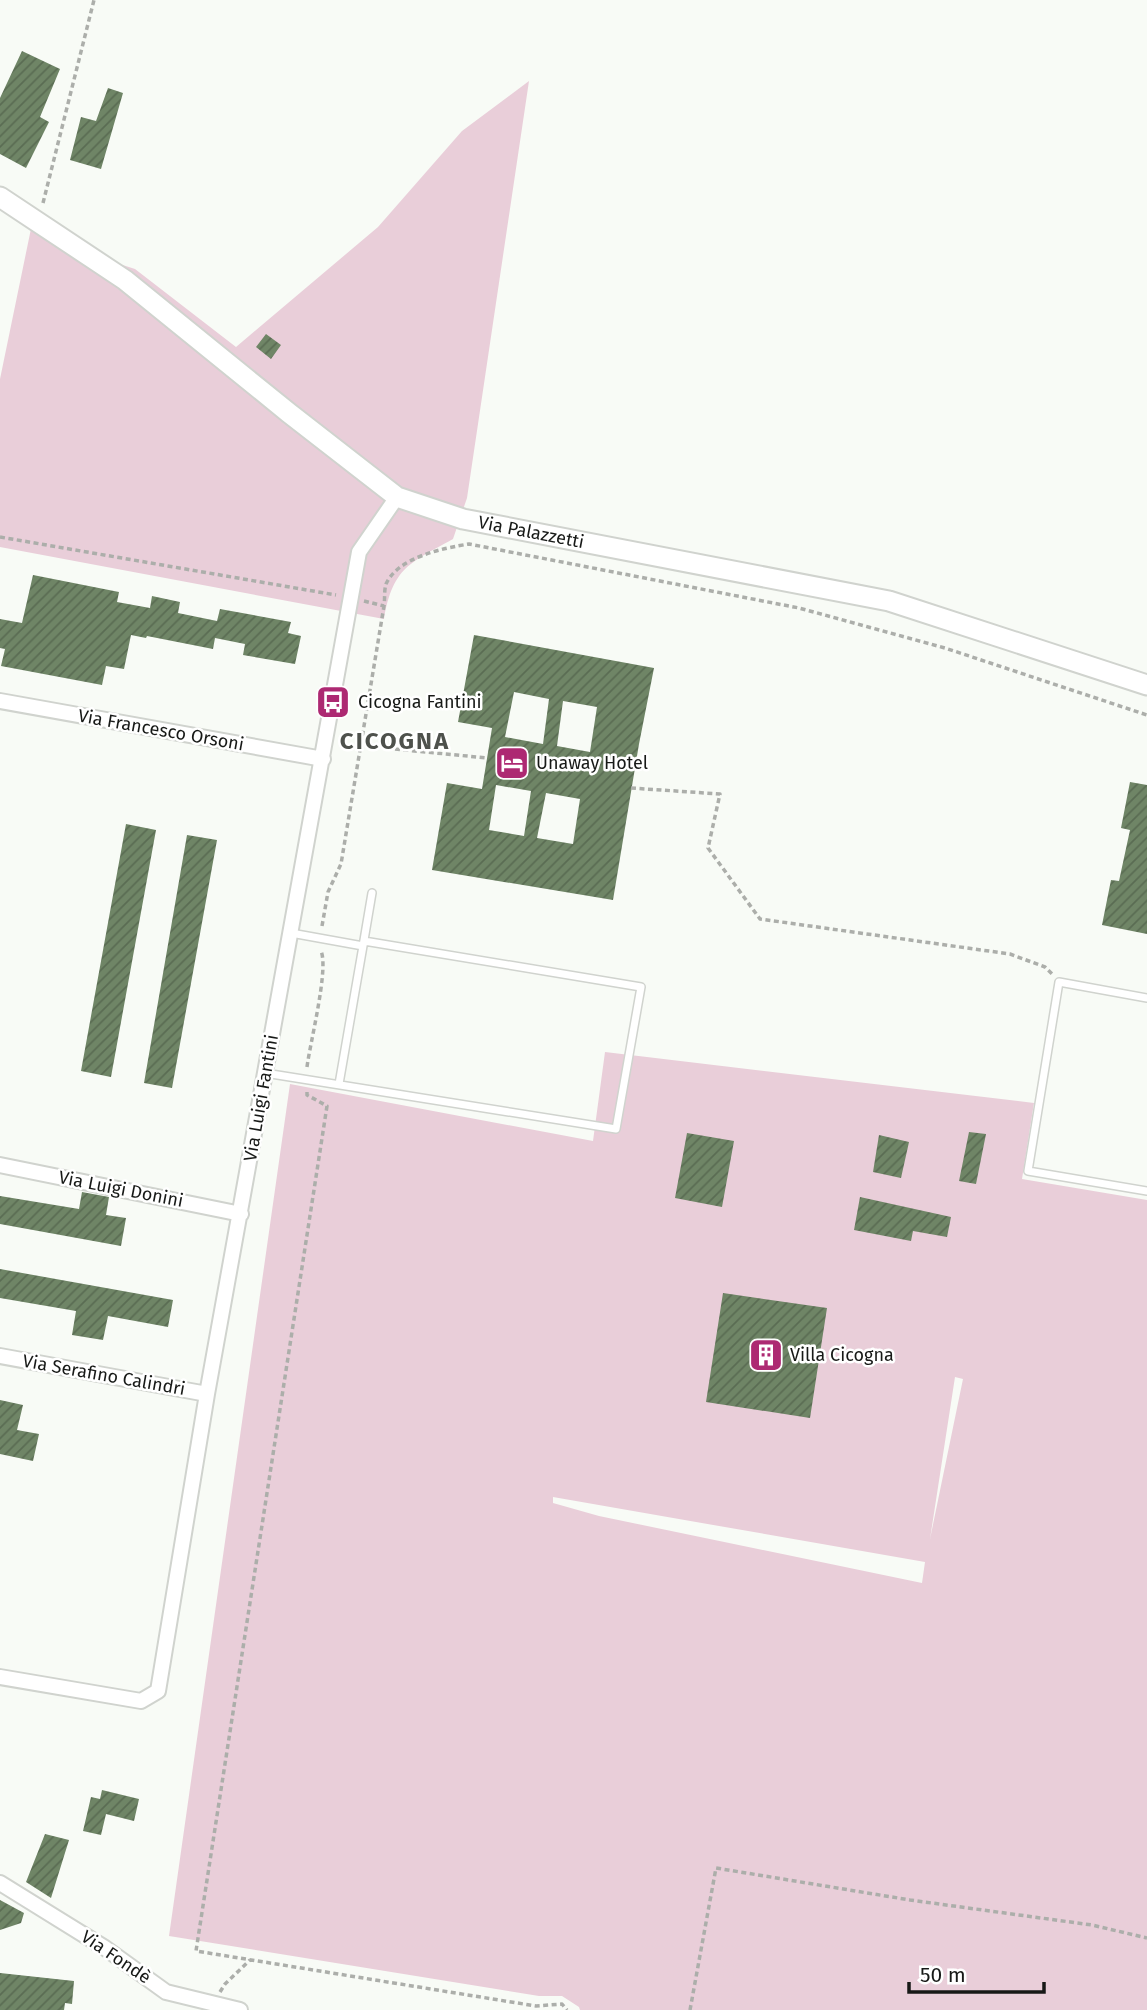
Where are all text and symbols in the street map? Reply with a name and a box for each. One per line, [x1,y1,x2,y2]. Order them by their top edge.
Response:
street label: Via Palazzetti [476,511,586,553]
bus stop icon: Cicogna Fantini [314,683,352,721]
place label: Cicogna Fantini [358,691,482,713]
street label: Via Francesco Orsoni [76,705,246,755]
district label: CICOGNA [340,727,450,755]
hotel icon: Unaway Hotel [493,744,531,782]
place label: Unaway Hotel [536,752,648,774]
street label: Via Luigi Fantini [239,1033,283,1163]
street label: Via Luigi Donini [57,1166,185,1212]
building icon: Villa Cicogna [747,1336,785,1374]
place label: Villa Cicogna [790,1344,894,1366]
street label: Via Serafino Calindri [21,1350,187,1400]
street label: Via Fondè [77,1926,155,1988]
scale bar [909,1951,1044,1995]
text: 50 m [920,1962,966,1988]

